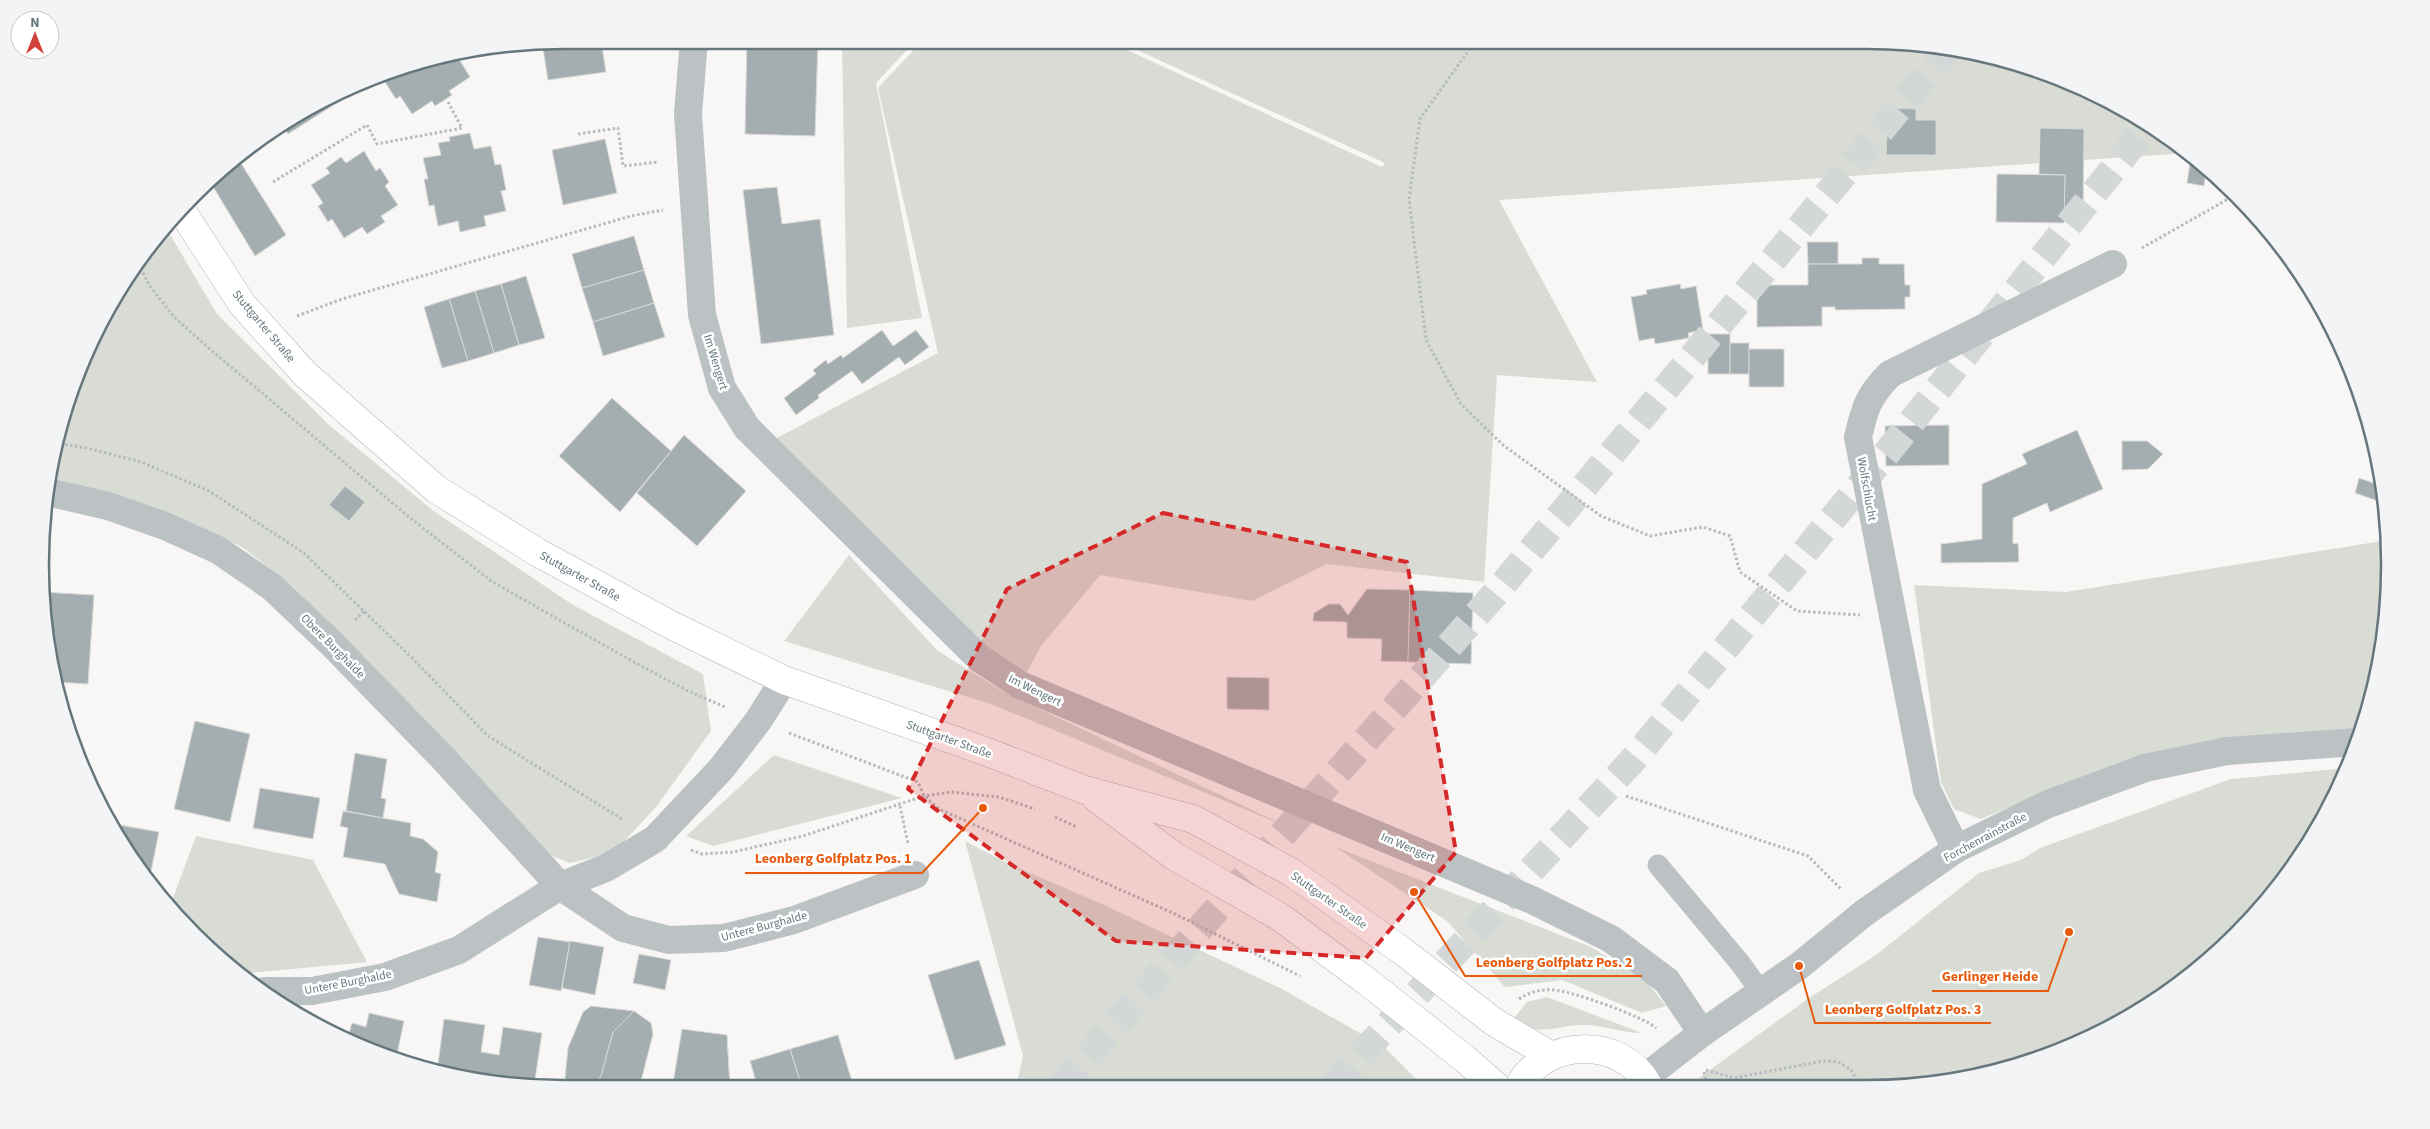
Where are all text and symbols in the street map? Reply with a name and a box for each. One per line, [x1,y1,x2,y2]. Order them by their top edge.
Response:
north arrow [10,10,60,60]
text: N [30,13,40,33]
street label: Stuttgarter Straße [228,286,299,366]
street label: Im Wengert [699,332,732,392]
street label: Wolfschlucht [1852,456,1881,523]
street label: Stuttgarter Straße [536,547,623,606]
street label: Obere Burghalde [297,610,369,682]
street label: Im Wengert [1005,670,1064,711]
street label: Stuttgarter Straße [904,716,994,763]
street label: Forchenrainstraße [1941,808,2030,867]
street label: Im Wengert [1378,828,1438,867]
callout: Leonberg Golfplatz Pos. 1 [745,844,922,873]
text: Leonberg Golfplatz Pos. 1 [755,849,911,869]
street label: Stuttgarter Straße [1287,868,1370,933]
street label: Untere Burghalde [719,907,809,946]
callout: Leonberg Golfplatz Pos. 2 [1465,947,1642,976]
text: Leonberg Golfplatz Pos. 2 [1476,953,1632,973]
callout: Gerlinger Heide [1932,962,2048,991]
street label: Untere Burghalde [303,966,393,999]
text: Gerlinger Heide [1942,967,2038,987]
callout: Leonberg Golfplatz Pos. 3 [1815,994,1991,1023]
text: Leonberg Golfplatz Pos. 3 [1825,1000,1981,1020]

